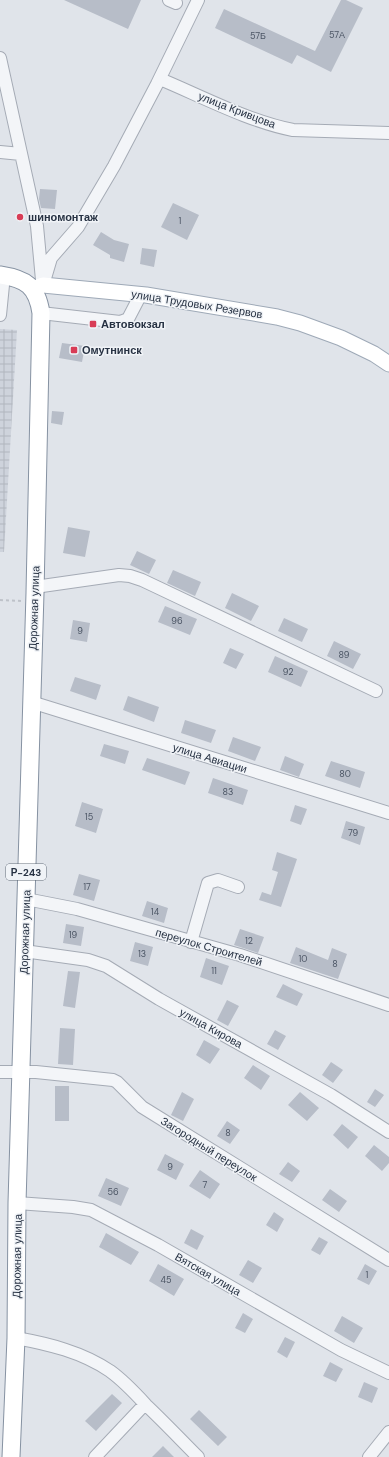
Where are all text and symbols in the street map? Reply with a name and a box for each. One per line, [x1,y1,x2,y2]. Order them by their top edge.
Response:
house number: 57А [329,29,345,41]
house number: 57Б [250,30,266,42]
street label: улица Кривцова [196,89,279,132]
place label: шиномонтаж [28,210,98,224]
marker: шиномонтаж [15,212,25,222]
house number: 1 [179,215,182,227]
street label: улица Трудовых Резервов [130,287,264,321]
place label: Автовокзал [101,317,165,331]
marker: Автовокзал [88,319,98,329]
place label: Омутнинск [82,343,142,357]
marker: Омутнинск [69,345,79,355]
street label: Дорожная улица [26,565,43,650]
house number: 96 [171,615,183,627]
house number: 9 [77,625,83,637]
house number: 89 [339,649,350,661]
house number: 92 [283,666,293,678]
street label: улица Авиации [171,740,249,776]
house number: 80 [339,768,351,780]
house number: 83 [223,786,233,798]
house number: 15 [85,811,93,823]
house number: 79 [348,827,358,839]
road number: Р-243 [6,864,46,880]
house number: 17 [83,881,91,893]
street label: Дорожная улица [17,889,34,974]
house number: 14 [151,906,160,918]
street label: переулок Строителей [154,925,264,969]
house number: 19 [69,929,78,941]
house number: 12 [245,935,253,947]
house number: 13 [138,948,146,960]
house number: 10 [299,953,307,965]
house number: 8 [332,958,338,970]
house number: 11 [211,965,217,977]
street label: улица Кирова [177,1005,246,1051]
street label: Загородный переулок [158,1114,260,1184]
house number: 8 [225,1127,231,1139]
house number: 9 [167,1161,173,1173]
house number: 7 [203,1179,208,1191]
house number: 56 [107,1186,119,1198]
street label: Дорожная улица [9,1213,25,1298]
street label: Вятская улица [173,1249,244,1299]
house number: 1 [366,1269,369,1281]
house number: 45 [161,1274,171,1286]

